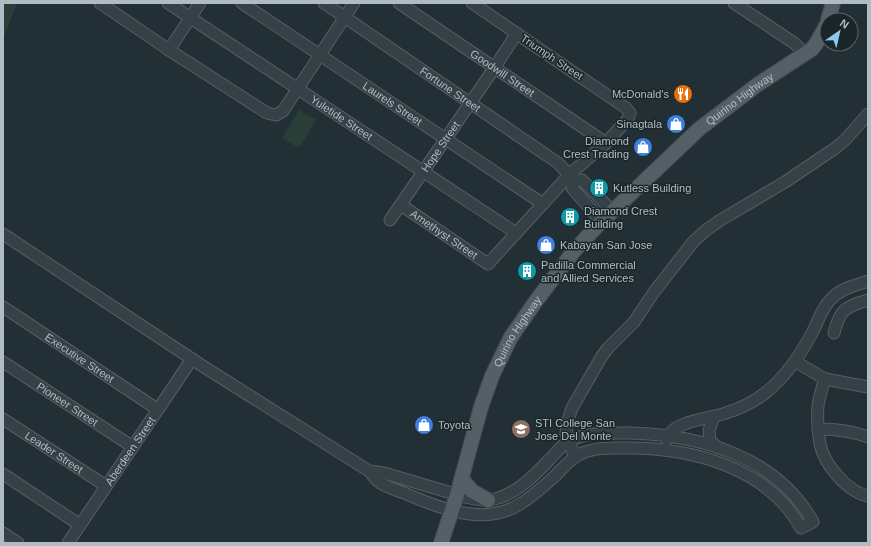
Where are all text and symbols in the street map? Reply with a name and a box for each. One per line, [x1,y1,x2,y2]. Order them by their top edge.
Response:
north arrow [819,12,859,52]
text: N [838,17,851,31]
street label: Triumph Street [519,32,585,82]
street label: Goodwill Street [468,47,537,99]
street label: Fortune Street [418,65,483,114]
street label: Quirino Highway [703,70,776,128]
street label: Laurels Street [361,79,424,128]
restaurant icon: McDonald's [672,83,694,105]
place label: McDonald's [612,88,669,100]
street label: Yuletide Street [308,93,375,142]
shop icon: Sinagtala [665,113,687,135]
place label: Sinagtala [616,118,663,130]
street label: Hope Street [419,119,462,174]
place label: Diamond Crest Trading [563,135,629,160]
shop icon: Diamond Crest Trading [632,136,654,158]
building icon: Kutless Building [588,177,610,199]
place label: Kutless Building [613,182,691,194]
place label: Diamond Crest Building [584,205,657,230]
building icon: Diamond Crest Building [559,206,581,228]
street label: Amethyst Street [408,207,480,261]
shop icon: Kabayan San Jose [535,234,557,256]
place label: Kabayan San Jose [560,239,652,251]
place label: Padilla Commercial and Allied Services [541,259,636,284]
building icon: Padilla Commercial and Allied Services [516,260,538,282]
street label: Quirino Highway [491,293,544,369]
street label: Executive Street [43,331,116,385]
street label: Pioneer Street [35,380,100,428]
street label: Aberdeen Street [103,414,157,488]
shop icon: Toyota [413,414,435,436]
place label: STI College San Jose Del Monte [535,417,615,442]
school or university icon: STI College San Jose Del Monte [510,418,532,440]
place label: Toyota [438,419,471,431]
street label: Leader Street [23,429,85,475]

